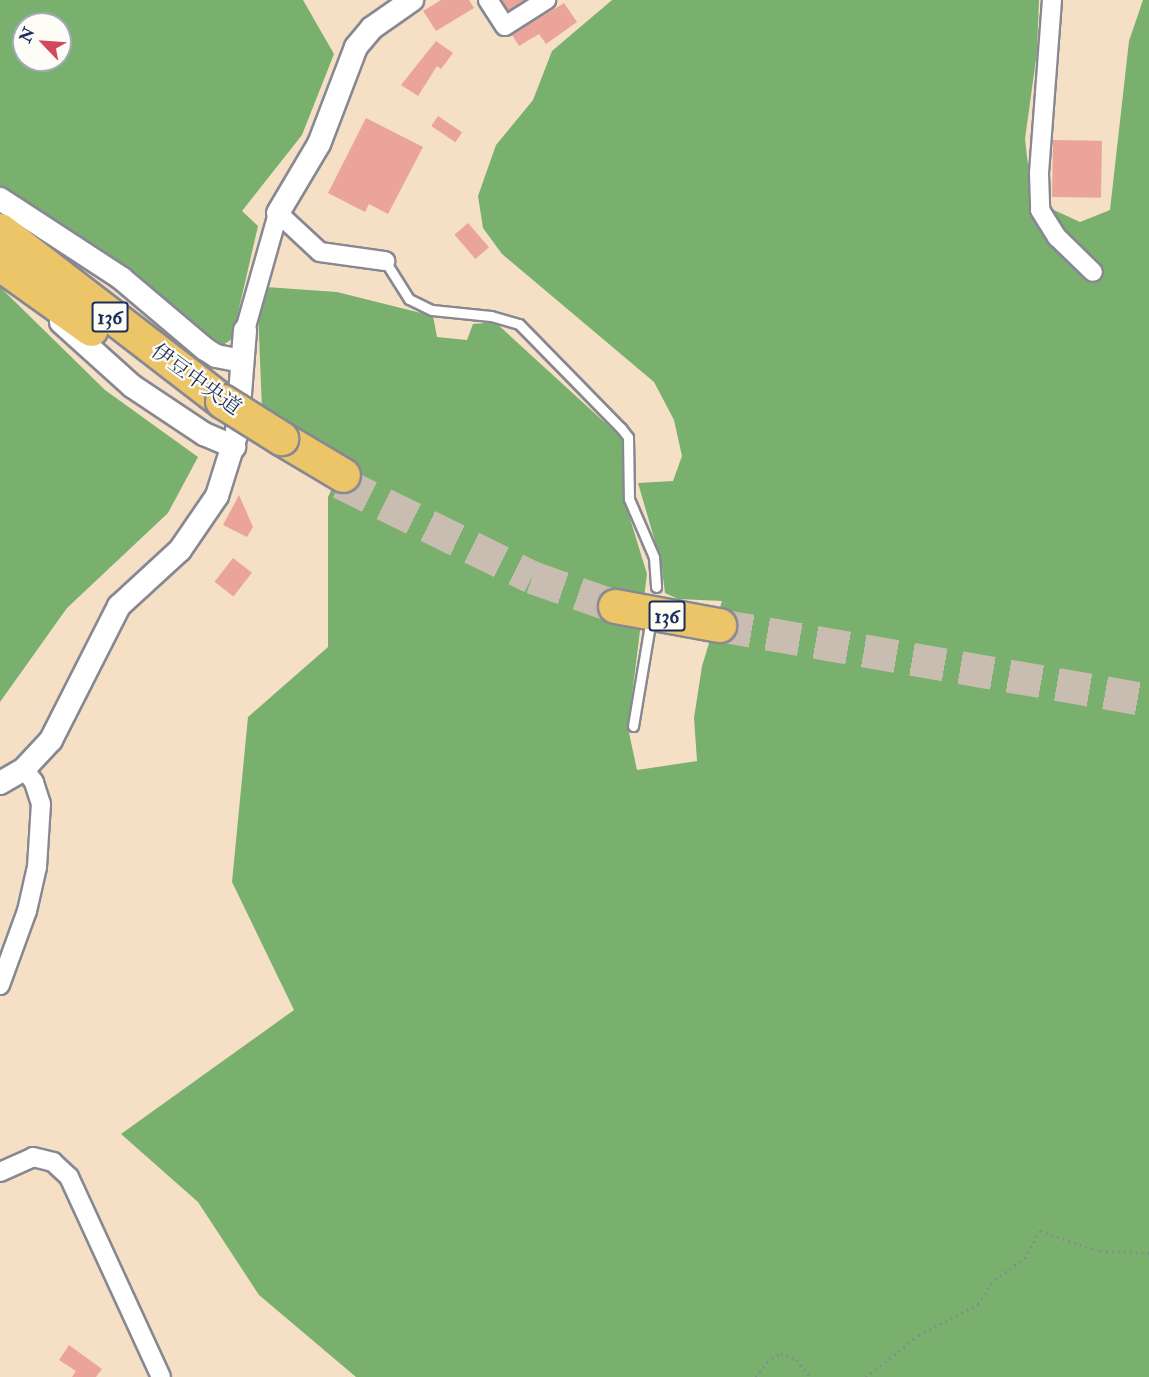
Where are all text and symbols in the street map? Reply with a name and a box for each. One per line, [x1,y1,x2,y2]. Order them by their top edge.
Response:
north arrow [12,12,72,72]
text: N [15,25,40,46]
road number: 136 [90,300,130,334]
street label: 伊豆中央道 [146,339,246,421]
road number: 136 [648,599,686,633]

